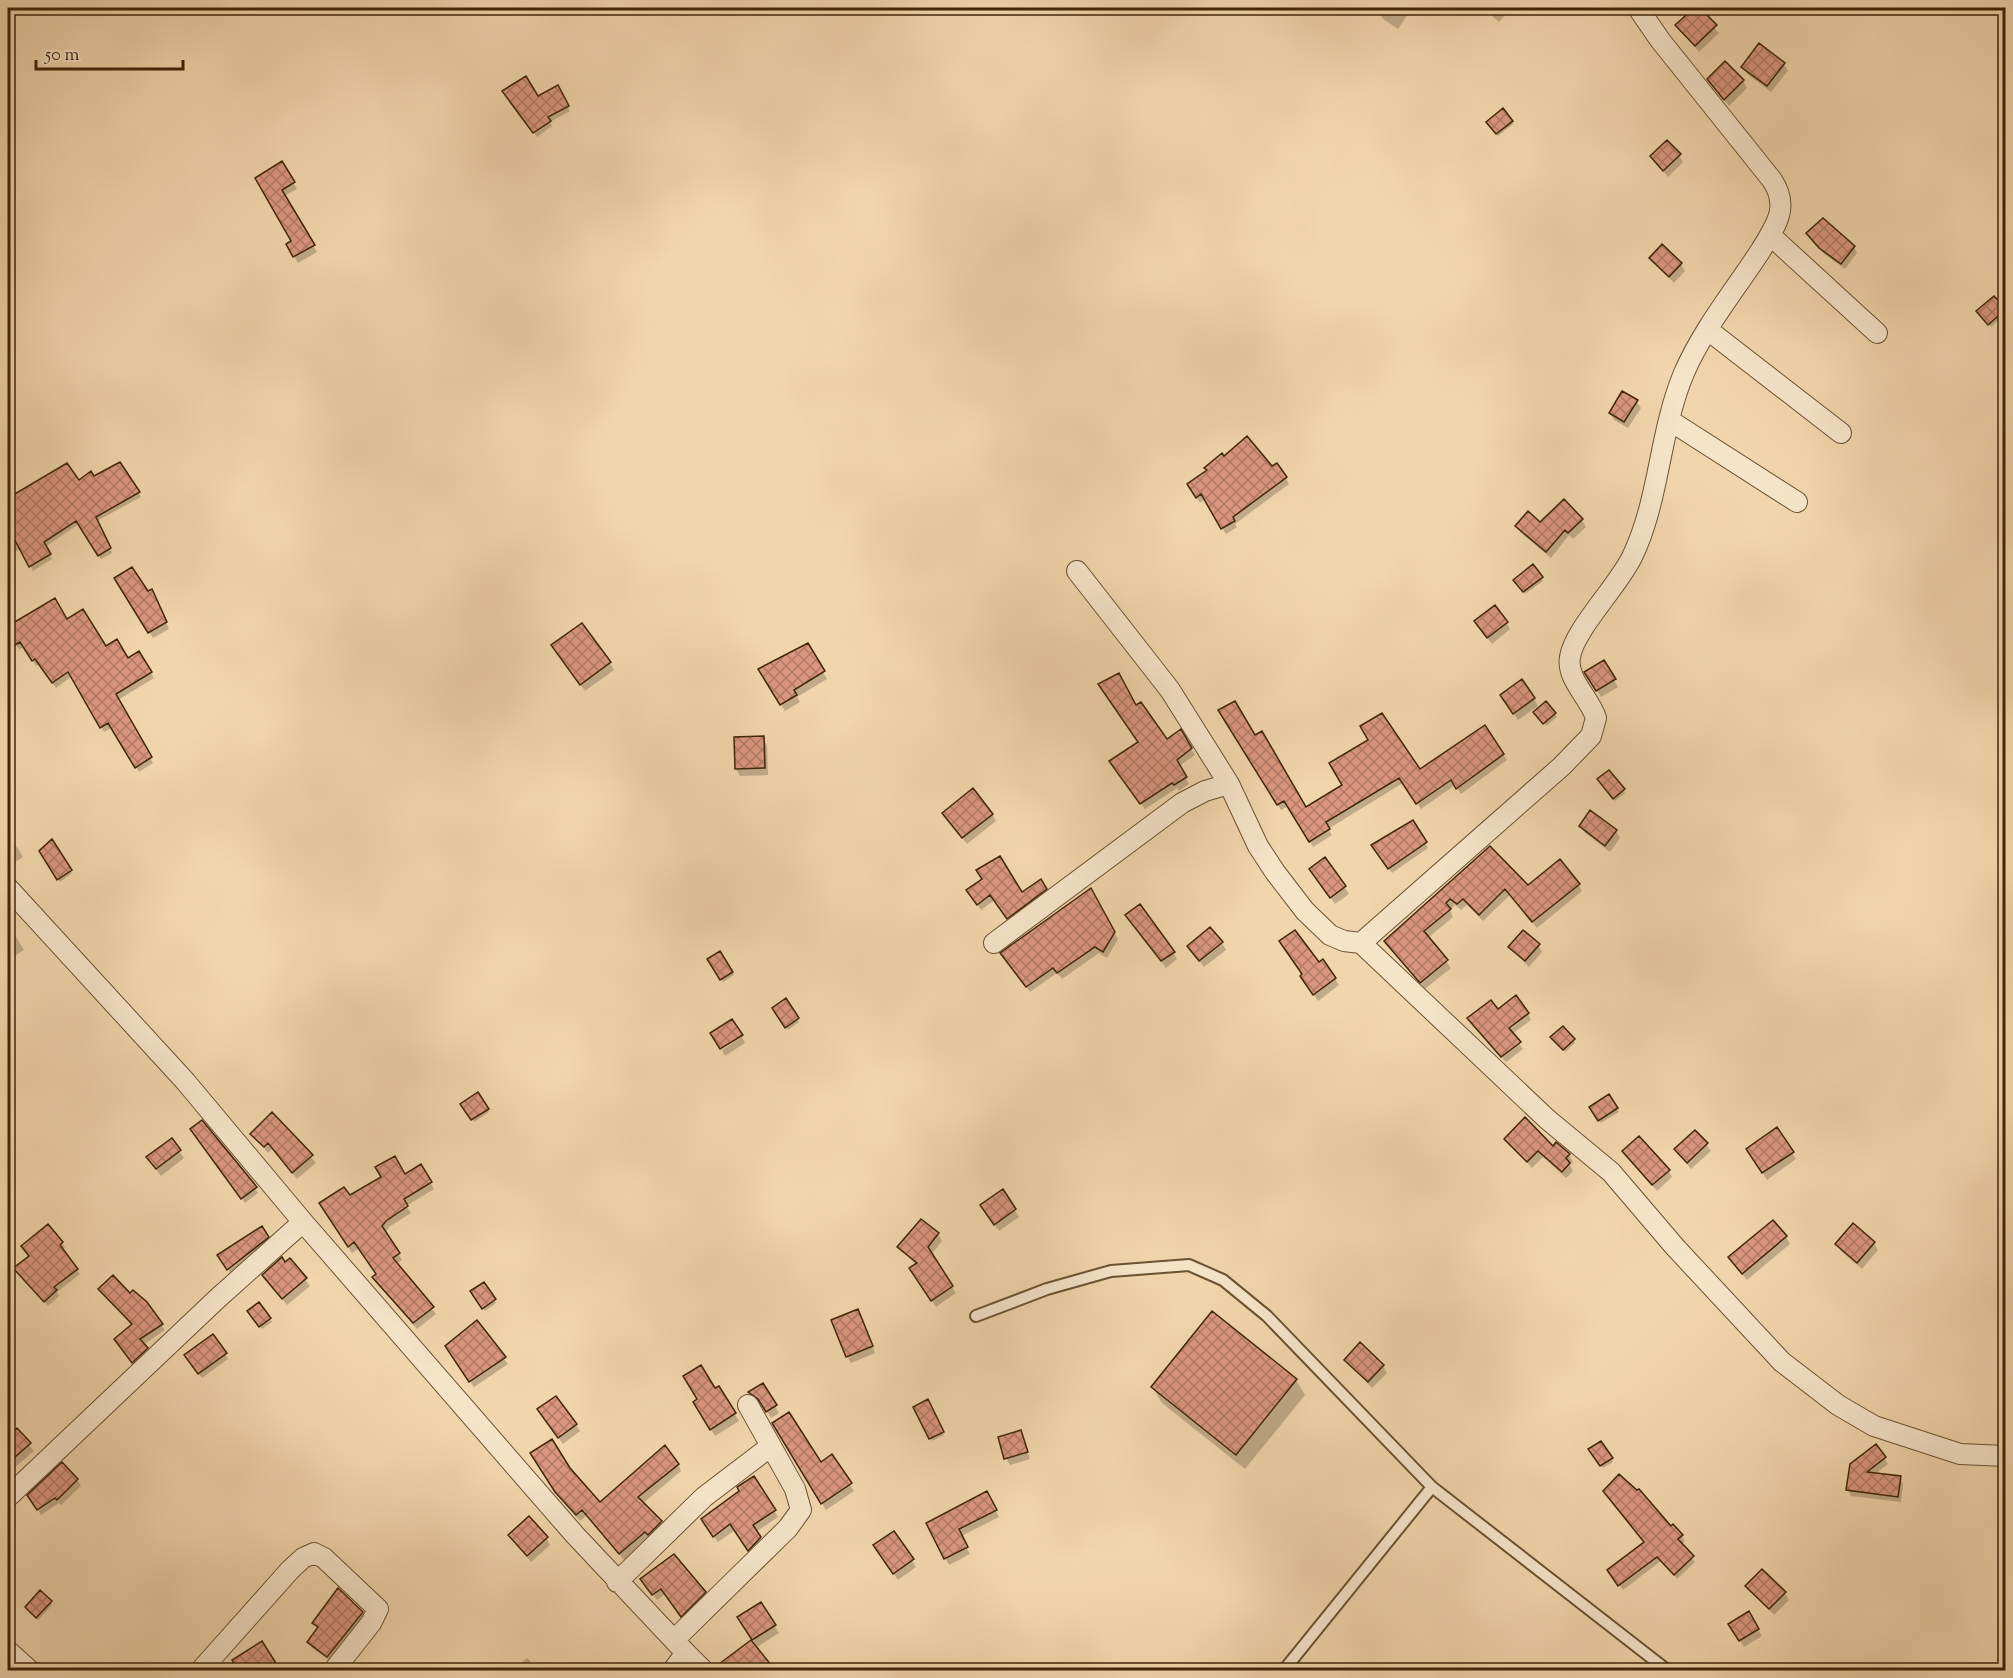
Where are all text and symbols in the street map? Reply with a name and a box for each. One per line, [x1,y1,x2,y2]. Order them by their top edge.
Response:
scale bar [36,33,183,71]
text: 50 m [44,43,80,69]

